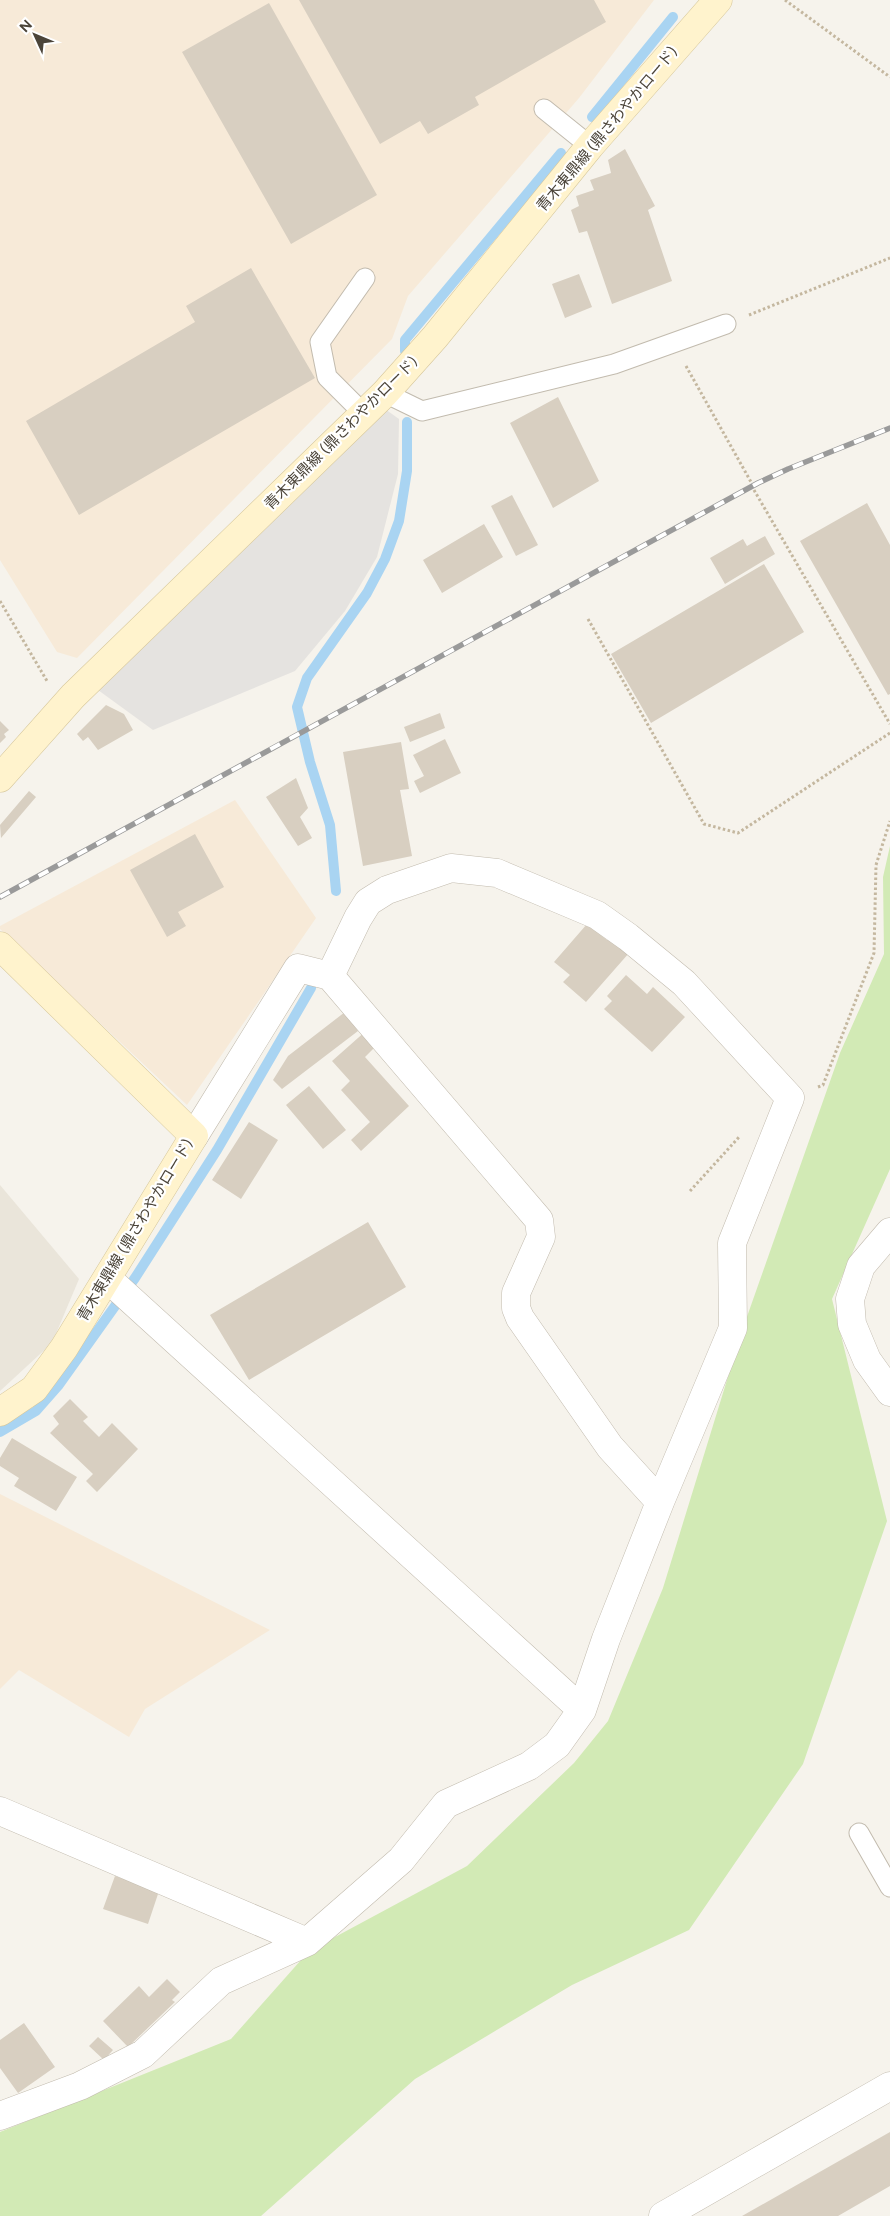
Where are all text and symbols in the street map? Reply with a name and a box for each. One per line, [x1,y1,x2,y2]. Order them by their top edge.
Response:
north arrow [10,10,60,60]
text: N [16,17,36,36]
street label: 青木東鼎線 (鼎さわやかロード) [533,43,681,215]
street label: 青木東鼎線 (鼎さわやかロード) [261,353,421,513]
street label: 青木東鼎線 (鼎さわやかロード) [73,1136,197,1324]

